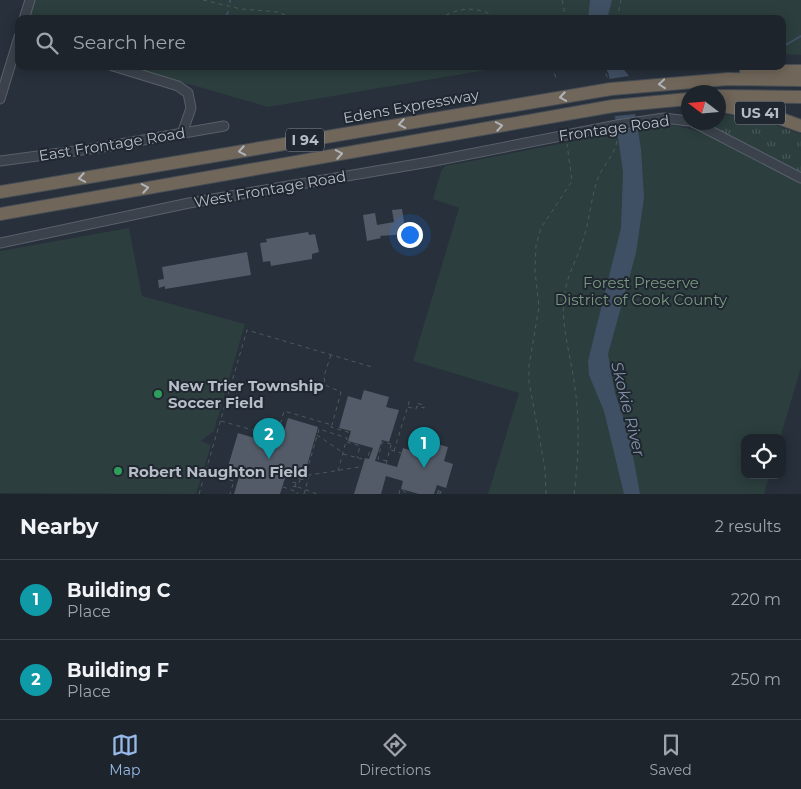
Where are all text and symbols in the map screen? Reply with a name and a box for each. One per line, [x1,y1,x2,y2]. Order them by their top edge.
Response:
search box [15,15,786,70]
icon: search [33,29,61,57]
text: Search here [73,31,186,54]
one-way arrow [658,78,666,89]
street label: Edens Expressway [342,85,481,127]
north arrow [681,85,726,130]
one-way arrow [558,91,566,102]
road number: US 41 [735,102,785,125]
street label: Frontage Road [557,111,671,145]
one-way arrow [398,118,407,128]
one-way arrow [495,121,504,131]
street label: East Frontage Road [37,123,187,165]
road number: I 94 [286,128,324,152]
one-way arrow [238,145,246,155]
one-way arrow [335,149,344,159]
street label: West Frontage Road [192,166,348,212]
one-way arrow [77,172,86,182]
one-way arrow [141,184,149,194]
your location [397,222,423,248]
park label: Forest Preserve District of Cook County [555,273,728,309]
water label: Skokie River [607,360,649,459]
place label: New Trier Township Soccer Field [168,376,324,412]
marker: New Trier Township Soccer Field [152,388,164,400]
pin: 2 [253,418,285,459]
pin: 1 [408,427,440,468]
map controls [741,434,786,479]
button: locate [741,434,786,479]
place label: Robert Naughton Field [128,462,308,481]
marker: Robert Naughton Field [112,465,124,477]
text: Nearby [20,514,99,539]
text: 2 results [715,517,781,536]
text: Building C [67,579,171,602]
text: 1 [33,590,39,609]
text: 220 m [731,590,781,609]
text: Place [67,602,111,621]
text: Building F [67,659,169,682]
text: 2 [31,670,41,689]
text: 250 m [731,670,781,689]
text: Place [67,682,111,701]
tab: Map [109,731,140,779]
tab: Directions [359,731,431,779]
tab: Saved [650,731,692,779]

